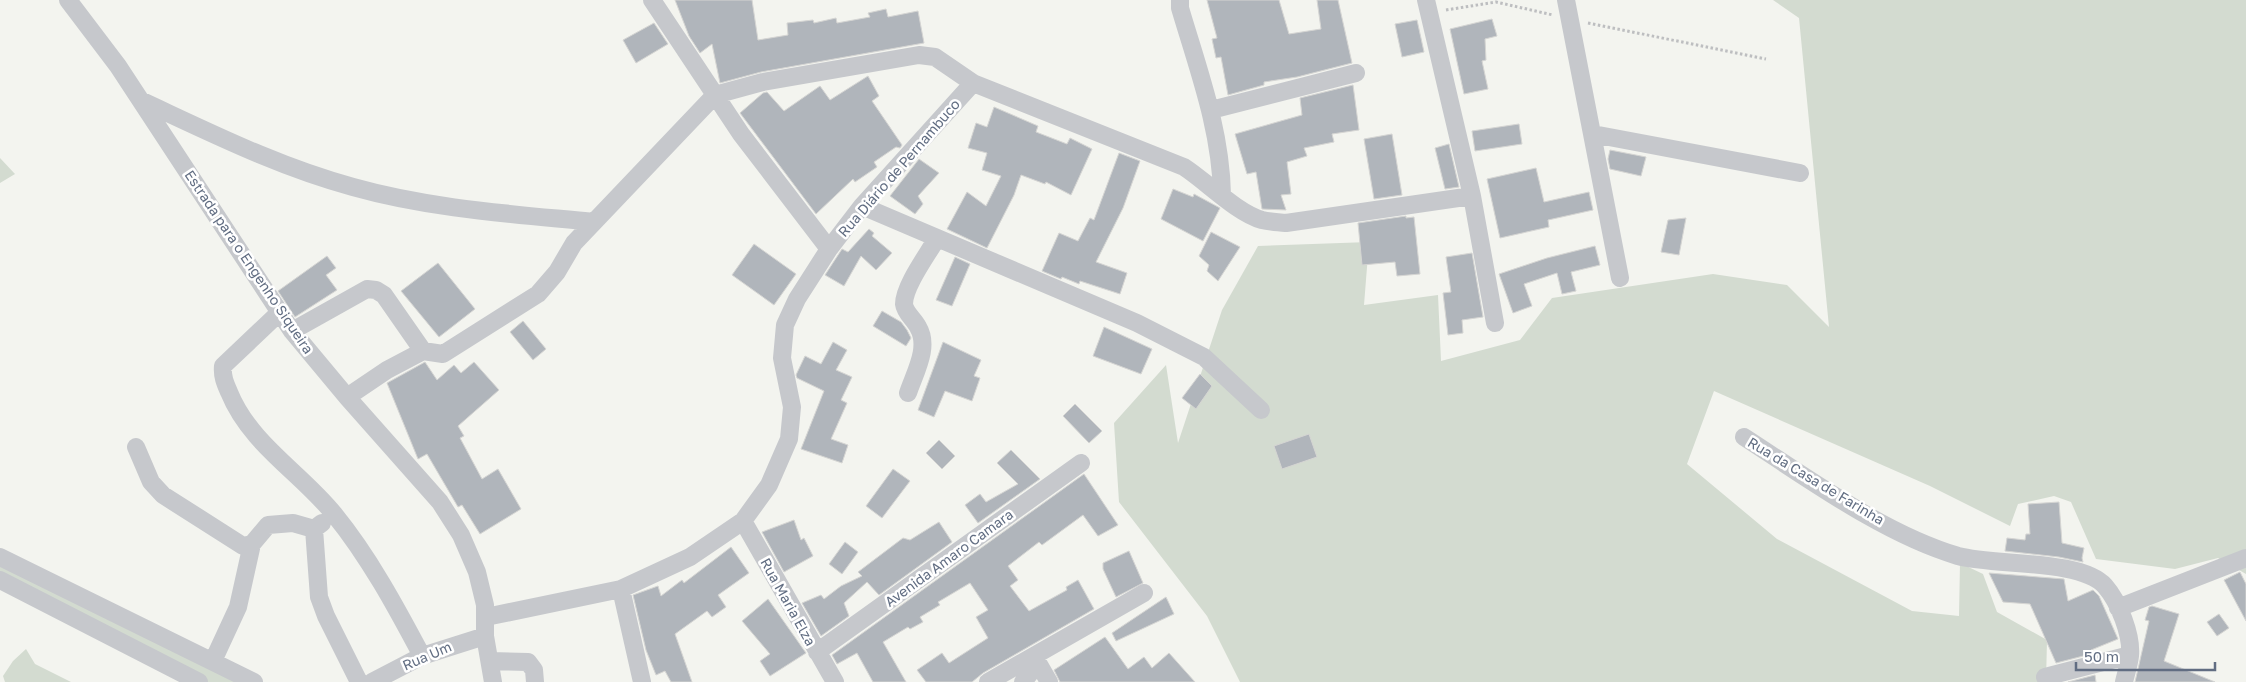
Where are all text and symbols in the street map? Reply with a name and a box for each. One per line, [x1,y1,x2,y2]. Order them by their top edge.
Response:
street label: Rua Diário de Pernambuco [834,95,963,240]
street label: Estrada para o Engenho Siqueira [181,167,317,357]
street label: Rua da Casa de Farinha [1745,433,1887,528]
street label: Avenida Amaro Camara [881,505,1016,610]
street label: Rua Maria Elza [757,555,820,649]
street label: Rua Um [400,638,454,673]
scale bar [2076,640,2215,672]
text: 50 m [2084,647,2119,665]

